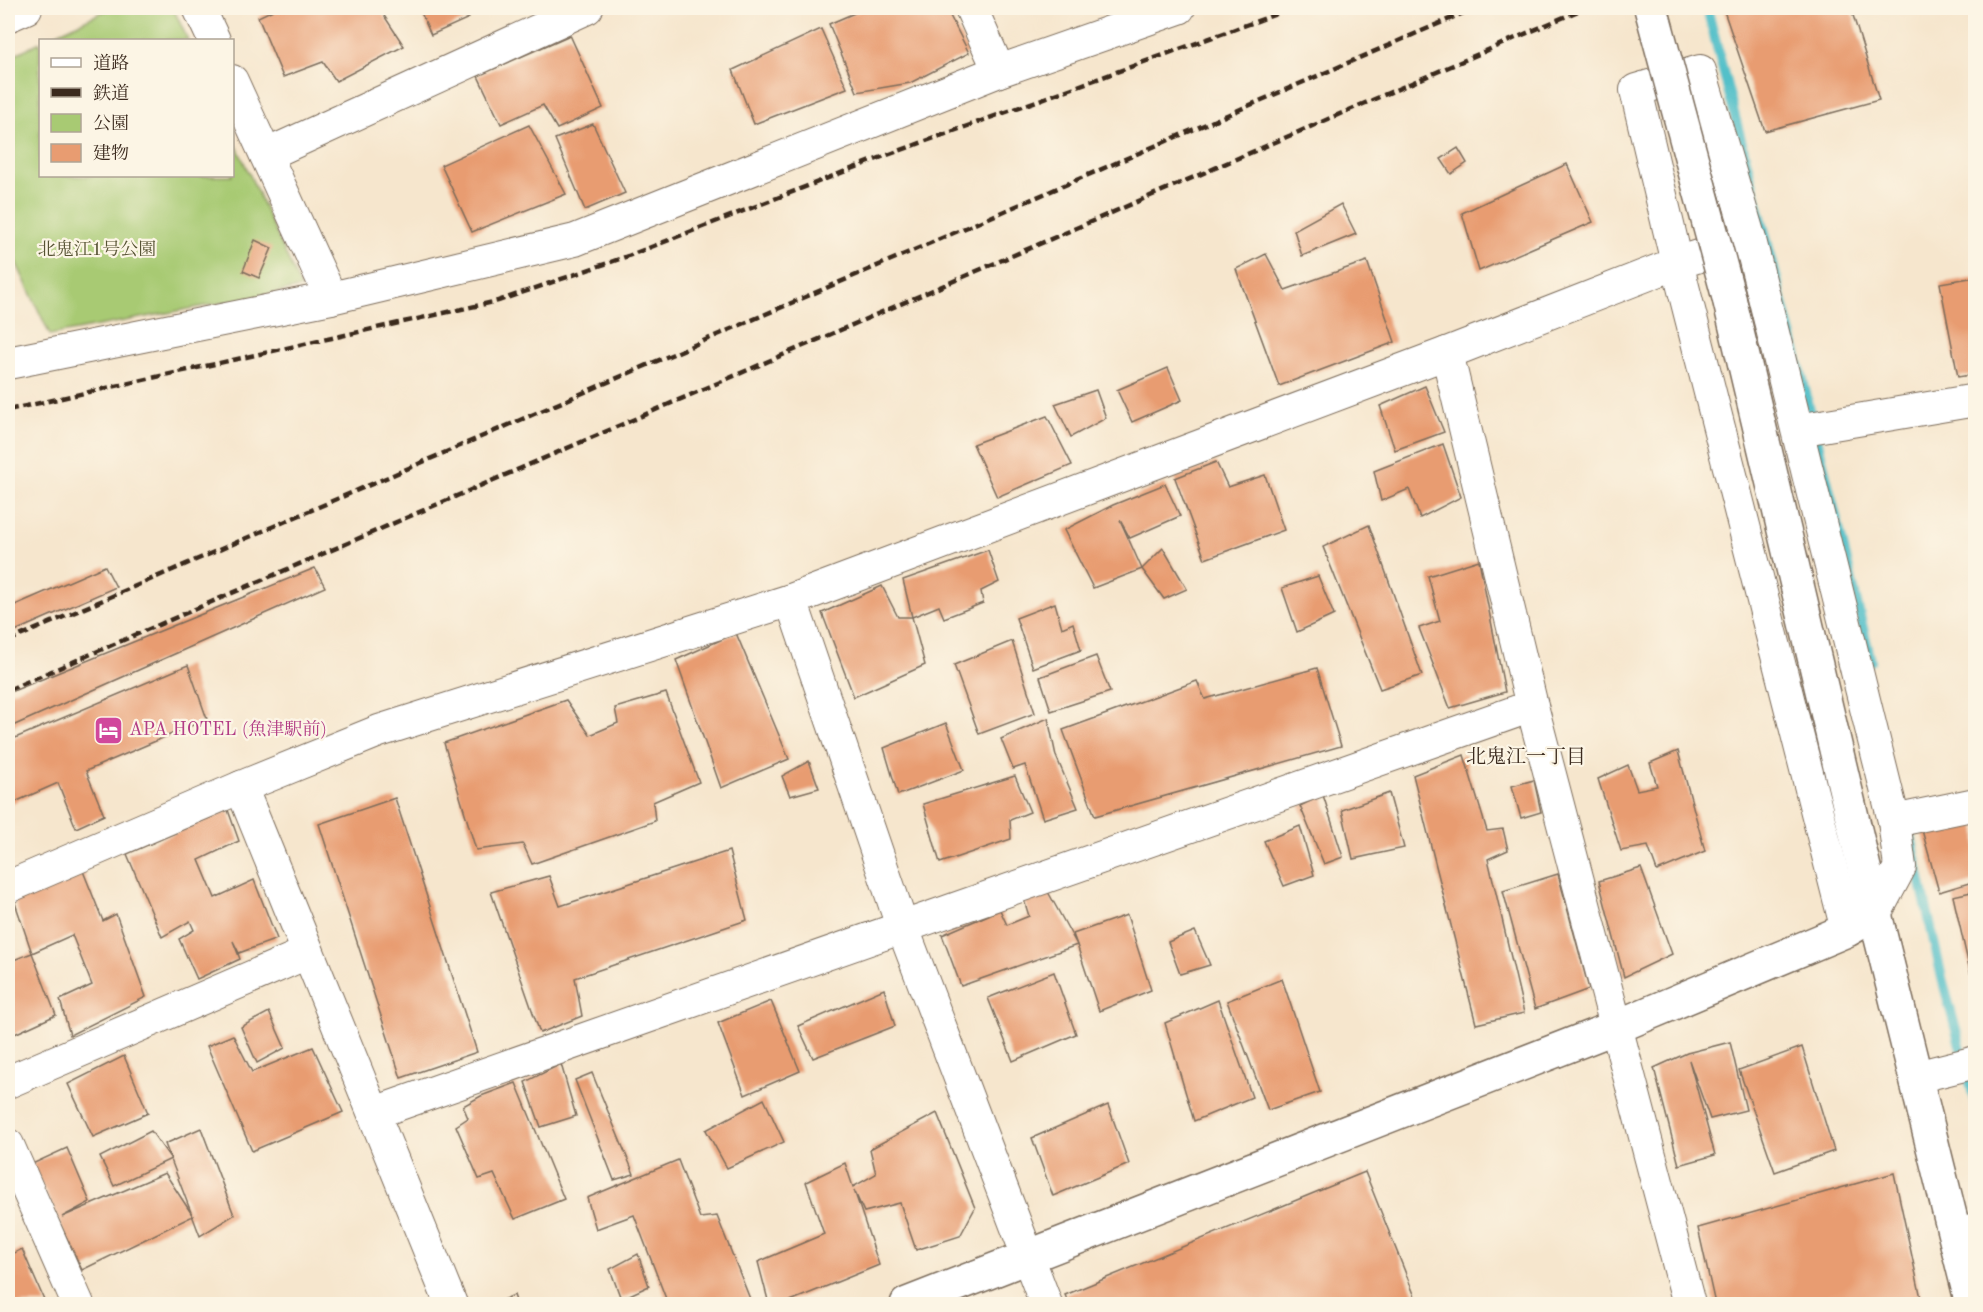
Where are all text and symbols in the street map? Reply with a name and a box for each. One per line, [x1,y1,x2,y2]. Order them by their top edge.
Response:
legend [39,39,234,177]
text: 道路 [93,53,129,73]
text: 鉄道 [93,83,129,103]
text: 公園 [93,114,129,133]
text: 建物 [93,143,129,163]
park label: 北鬼江1号公園 [38,239,156,259]
hotel icon: APA HOTEL (魚津駅前) [92,714,124,746]
place label: APA HOTEL (魚津駅前) [129,719,327,739]
district label: 北鬼江一丁目 [1466,746,1586,768]

